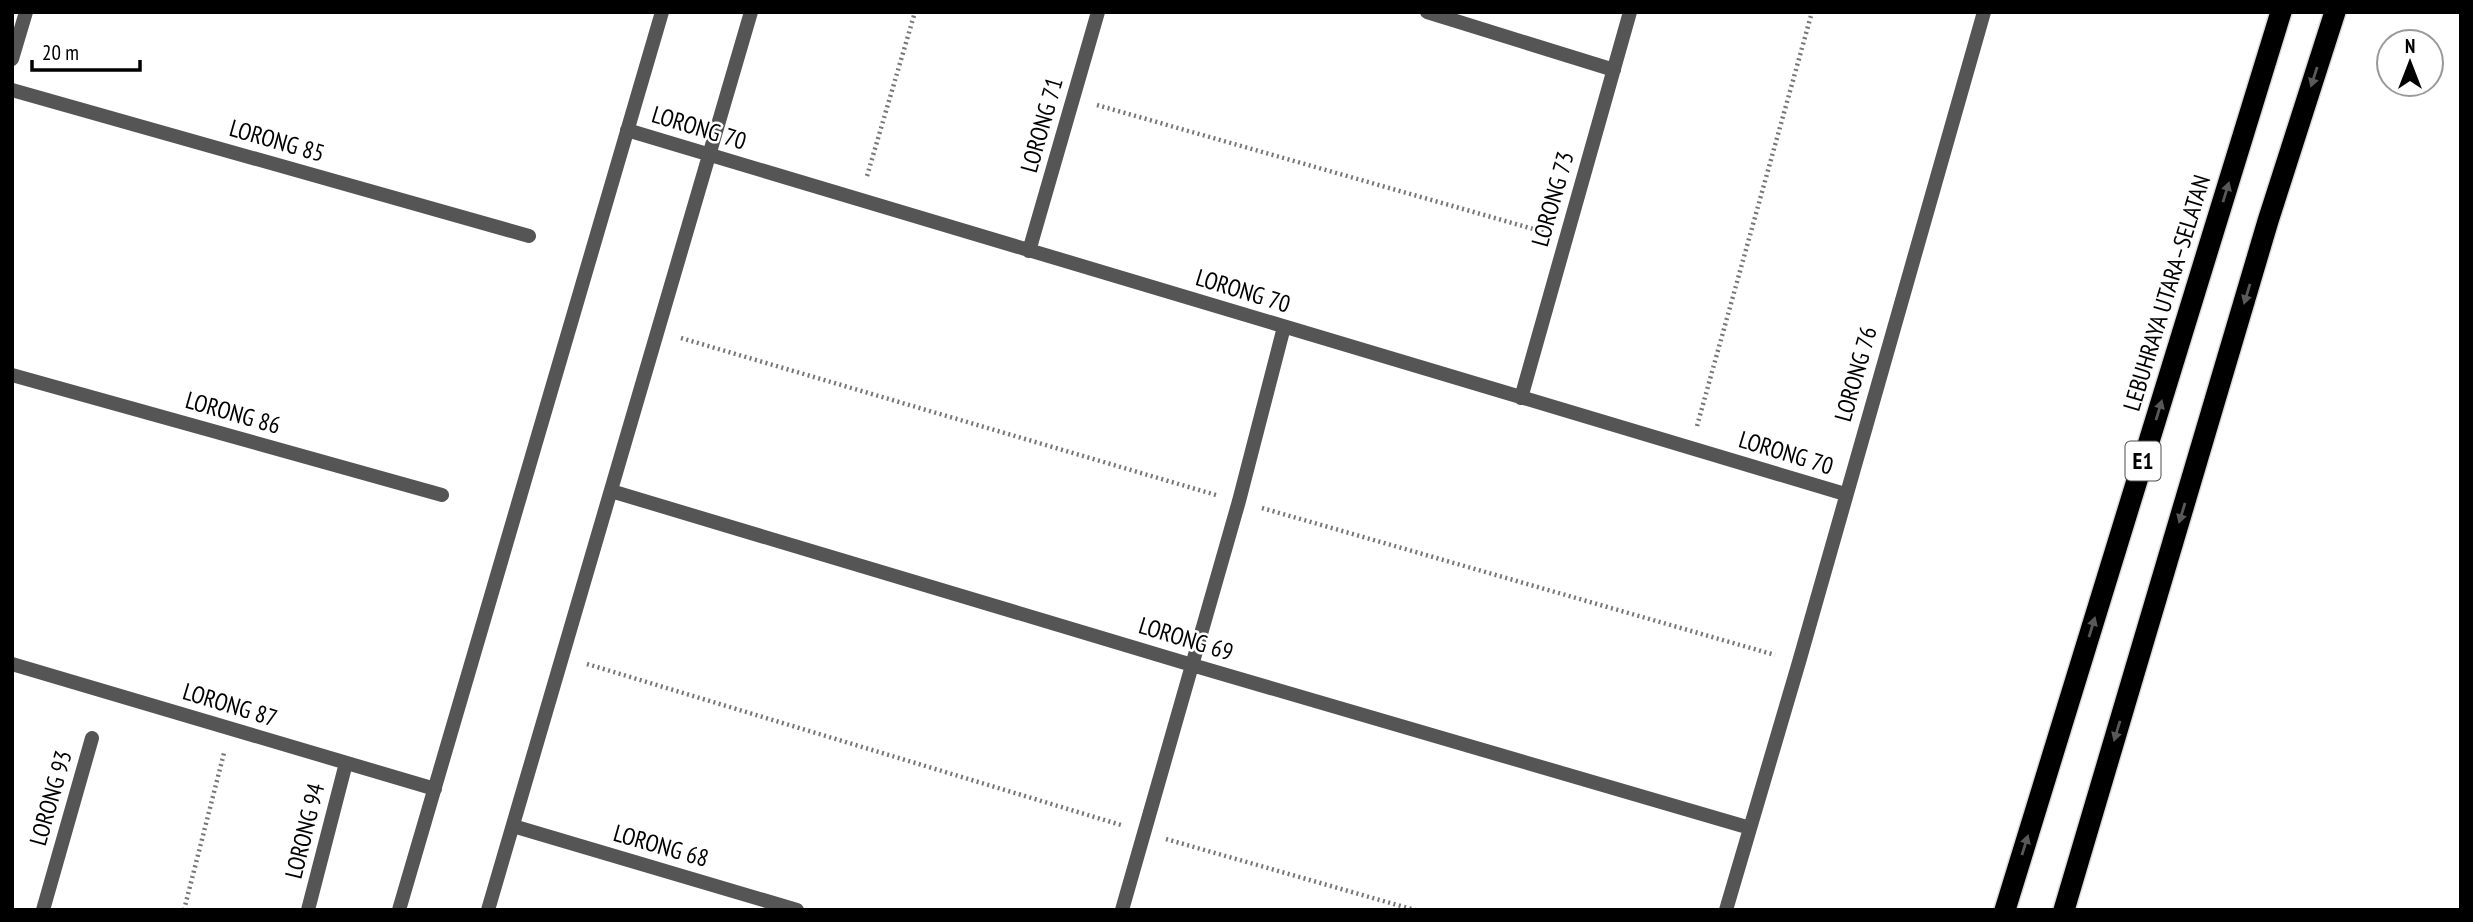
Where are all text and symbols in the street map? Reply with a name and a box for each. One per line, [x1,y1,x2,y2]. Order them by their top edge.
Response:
scale bar [32,28,140,72]
north arrow [2375,28,2445,98]
text: N [2405,34,2415,58]
text: 20 m [42,39,79,66]
one-way arrow [2308,67,2319,88]
street label: LORONG 71 [1013,74,1070,176]
street label: LORONG 70 [648,98,750,157]
street label: LORONG 85 [226,112,328,169]
street label: LORONG 73 [1524,148,1581,250]
street label: LEBUHRAYA UTARA–SELATAN [2116,171,2217,415]
one-way arrow [2221,181,2231,202]
street label: LORONG 70 [1192,261,1294,320]
one-way arrow [2241,284,2251,305]
street label: LORONG 76 [1827,323,1884,425]
street label: LORONG 86 [182,384,284,441]
one-way arrow [2154,399,2164,420]
street label: LORONG 70 [1735,423,1837,482]
road number: E1 [2126,442,2160,481]
one-way arrow [2176,502,2186,523]
street label: LORONG 69 [1135,609,1237,668]
one-way arrow [2088,616,2098,637]
street label: LORONG 87 [179,675,281,734]
one-way arrow [2112,720,2122,741]
street label: LORONG 93 [22,747,79,849]
street label: LORONG 94 [278,780,331,882]
street label: LORONG 68 [610,817,712,874]
one-way arrow [2021,834,2031,855]

